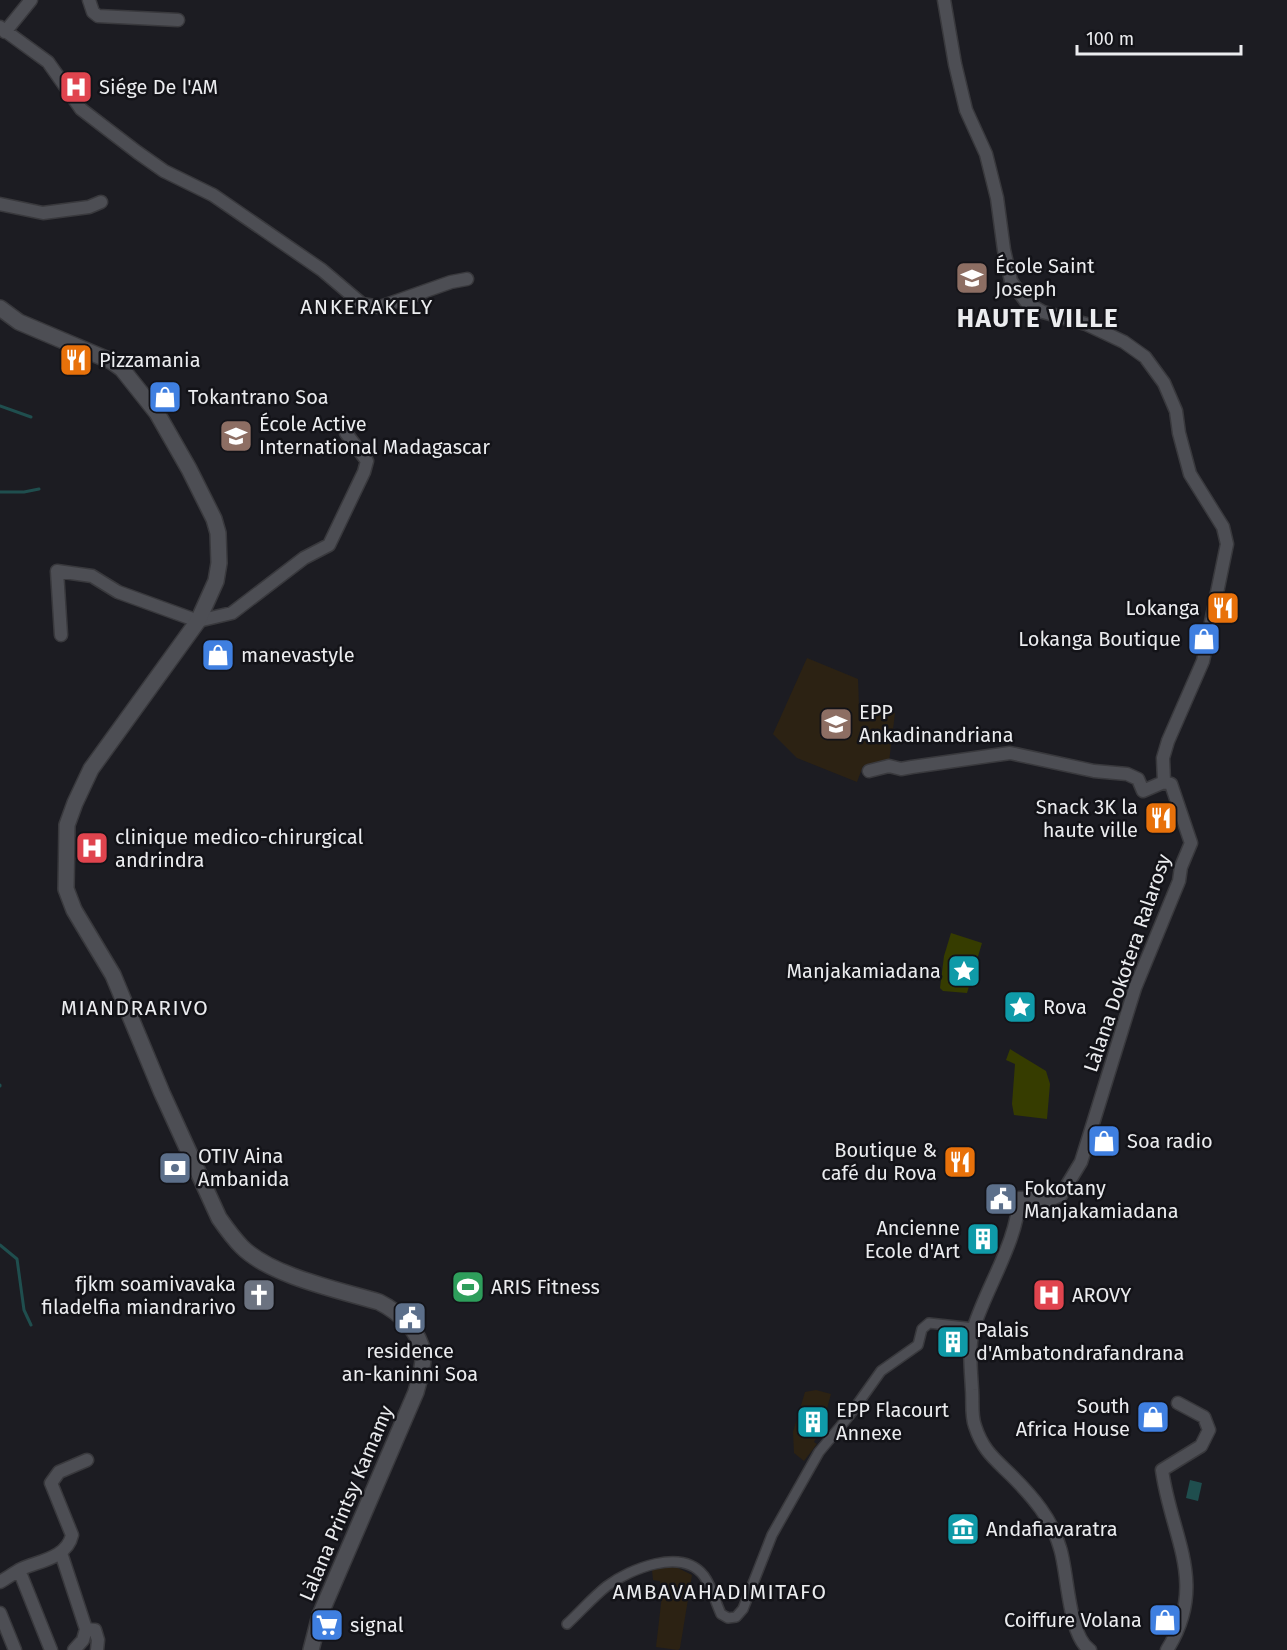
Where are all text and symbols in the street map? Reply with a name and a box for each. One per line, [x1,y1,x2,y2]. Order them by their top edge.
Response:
scale bar [1077,18,1240,56]
text: 100 m [1086,28,1134,50]
hospital icon: Siége De l'AM [58,69,94,105]
place label: Siége De l'AM [99,75,218,99]
place label: École Saint Joseph [995,254,1095,301]
school or university icon: École Saint Joseph [954,260,990,296]
district label: ANKERAKELY [300,294,434,320]
district label: HAUTE VILLE [957,303,1119,334]
restaurant icon: Pizzamania [58,342,94,378]
place label: Pizzamania [99,348,201,372]
shop icon: Tokantrano Soa [147,379,183,415]
place label: Tokantrano Soa [188,385,329,409]
place label: École Active International Madagascar [259,412,490,459]
school or university icon: École Active International Madagascar [218,418,254,454]
restaurant icon: Lokanga [1205,590,1241,626]
place label: Lokanga [1125,596,1200,620]
shop icon: Lokanga Boutique [1186,621,1222,657]
place label: Lokanga Boutique [1018,627,1181,651]
shop icon: manevastyle [200,637,236,673]
place label: manevastyle [241,643,355,667]
place label: EPP Ankadinandriana [859,700,1014,747]
school or university icon: EPP Ankadinandriana [818,706,854,742]
place label: Snack 3K la haute ville [1036,795,1138,842]
restaurant icon: Snack 3K la haute ville [1143,800,1179,836]
place label: clinique medico-chirurgical andrindra [115,825,364,872]
hospital icon: clinique medico-chirurgical andrindra [74,830,110,866]
street label: Làlana Dokotera Ralarosy [1078,851,1176,1075]
place icon: Manjakamiadana [946,953,982,989]
place label: Manjakamiadana [786,959,941,983]
place icon: Rova [1002,989,1038,1025]
district label: MIANDRARIVO [61,995,209,1021]
place label: Rova [1043,995,1087,1019]
shop icon: Soa radio [1086,1123,1122,1159]
place label: Soa radio [1127,1129,1213,1153]
place label: Boutique & café du Rova [821,1138,937,1185]
place label: OTIV Aina Ambanida [198,1144,289,1191]
restaurant icon: Boutique & café du Rova [942,1144,978,1180]
bank icon: OTIV Aina Ambanida [157,1150,193,1186]
place label: Fokotany Manjakamiadana [1024,1176,1179,1223]
public building icon: Fokotany Manjakamiadana [983,1181,1019,1217]
place label: Ancienne Ecole d'Art [865,1216,961,1263]
building icon: Ancienne Ecole d'Art [965,1221,1001,1257]
sports icon: ARIS Fitness [450,1269,486,1305]
place label: fjkm soamivavaka filadelfia miandrarivo [41,1272,236,1319]
place label: ARIS Fitness [491,1275,600,1299]
church icon: fjkm soamivavaka filadelfia miandrarivo [241,1277,277,1313]
hospital icon: AROVY [1031,1277,1067,1313]
place label: AROVY [1072,1283,1131,1307]
public building icon: residence an-kaninni Soa [392,1300,428,1336]
place label: Palais d'Ambatondrafandrana [976,1318,1184,1365]
building icon: Palais d'Ambatondrafandrana [935,1324,971,1360]
place label: residence an-kaninni Soa [342,1339,478,1386]
place label: South Africa House [1016,1394,1130,1441]
place label: EPP Flacourt Annexe [836,1398,950,1445]
shop icon: South Africa House [1135,1399,1171,1435]
street label: Làlana Printsy Kamamy [294,1402,398,1604]
building icon: EPP Flacourt Annexe [795,1404,831,1440]
museum icon: Andafiavaratra [945,1511,981,1547]
place label: Andafiavaratra [986,1517,1118,1541]
district label: AMBAVAHADIMITAFO [612,1579,828,1605]
shop icon: Coiffure Volana [1147,1602,1183,1638]
supermarket icon: signal [309,1607,345,1643]
place label: Coiffure Volana [1004,1608,1142,1632]
place label: signal [350,1613,404,1637]

